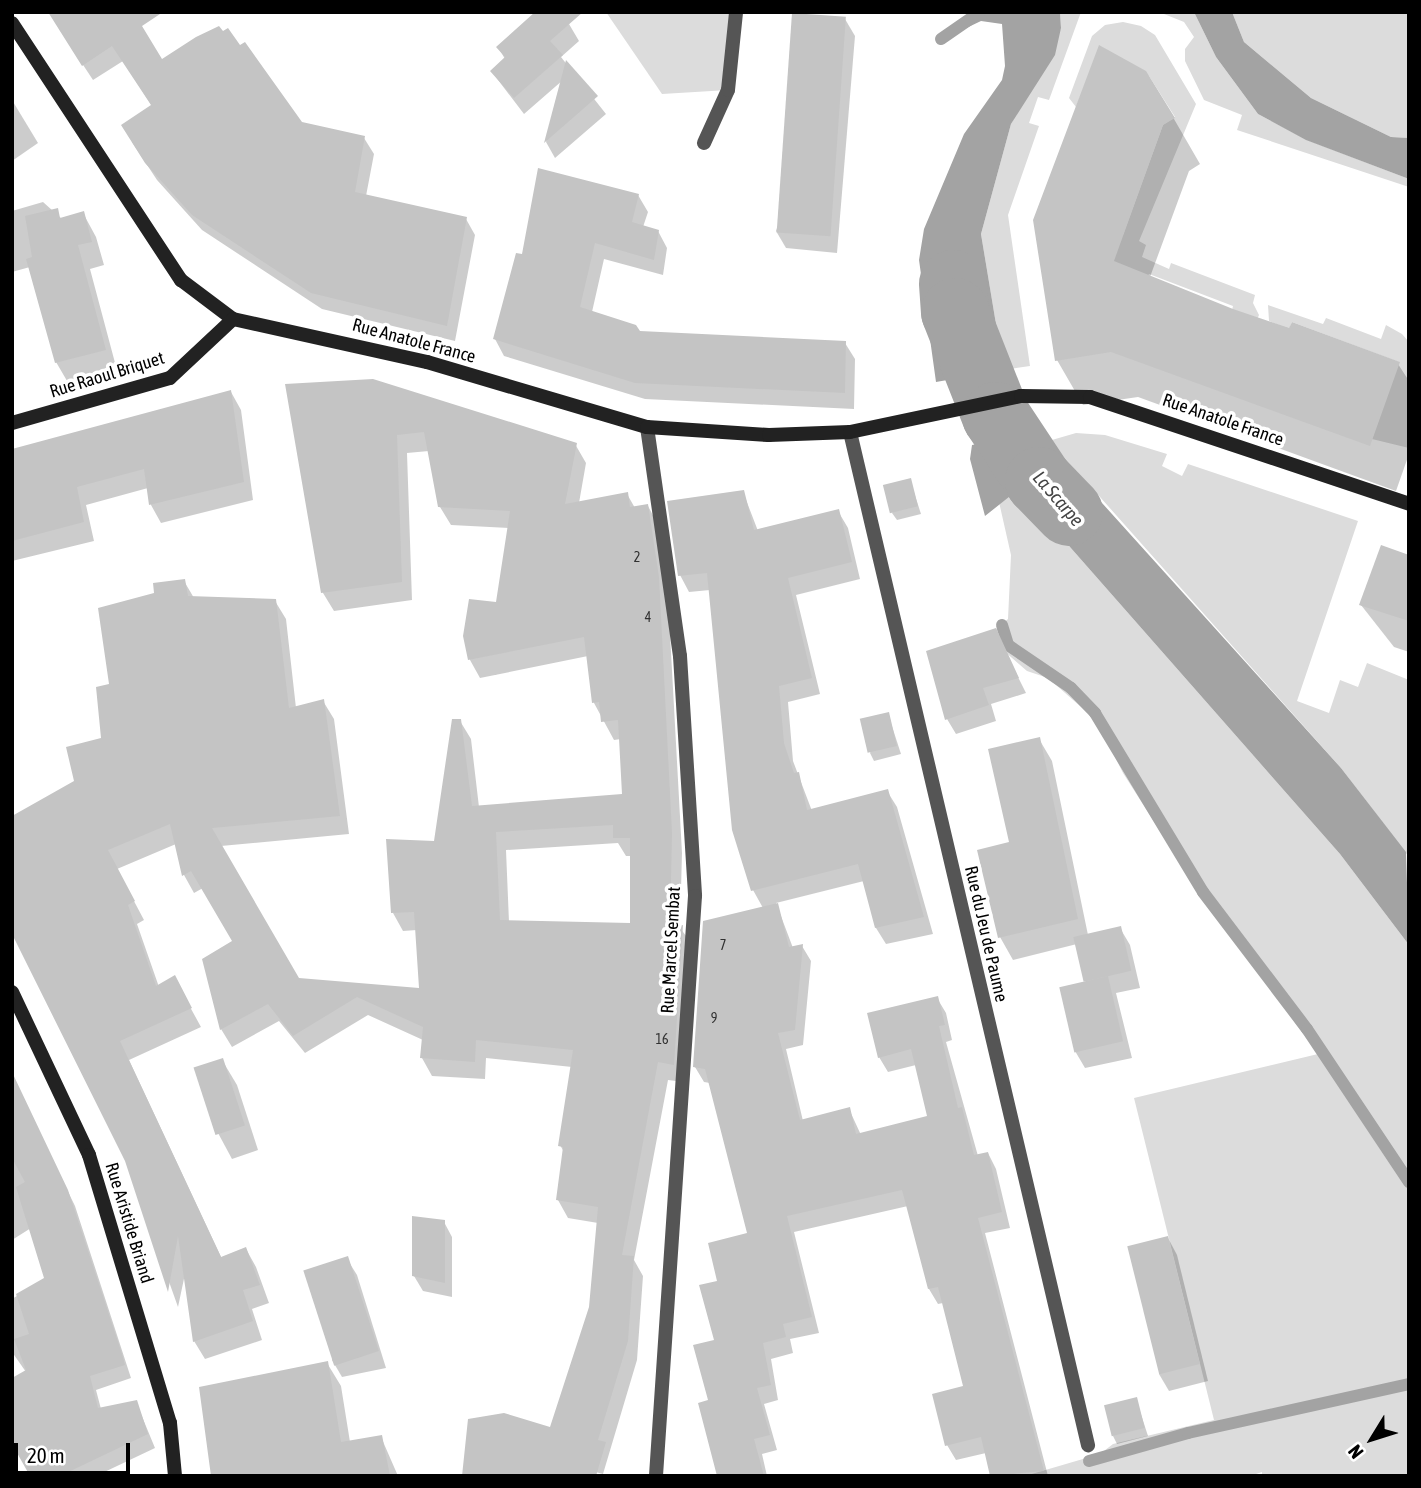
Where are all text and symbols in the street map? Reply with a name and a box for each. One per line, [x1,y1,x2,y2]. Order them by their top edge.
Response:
street label: Rue Anatole France [350,314,478,368]
street label: Rue Raoul Briquet [47,347,167,403]
street label: Rue Anatole France [1160,389,1286,451]
water label: La Scarpe [1028,467,1088,531]
house number: 2 [634,549,640,565]
house number: 4 [645,609,651,625]
street label: Rue du Jeu de Paume [960,864,1012,1004]
street label: Rue Marcel Sembat [657,886,685,1014]
house number: 7 [720,937,726,953]
house number: 9 [711,1010,717,1026]
house number: 16 [655,1031,669,1047]
street label: Rue Aristide Briand [100,1160,158,1286]
north arrow [1337,1404,1407,1474]
scale bar [18,1428,133,1472]
text: N [1343,1441,1368,1463]
text: 20 m [27,1443,65,1467]

